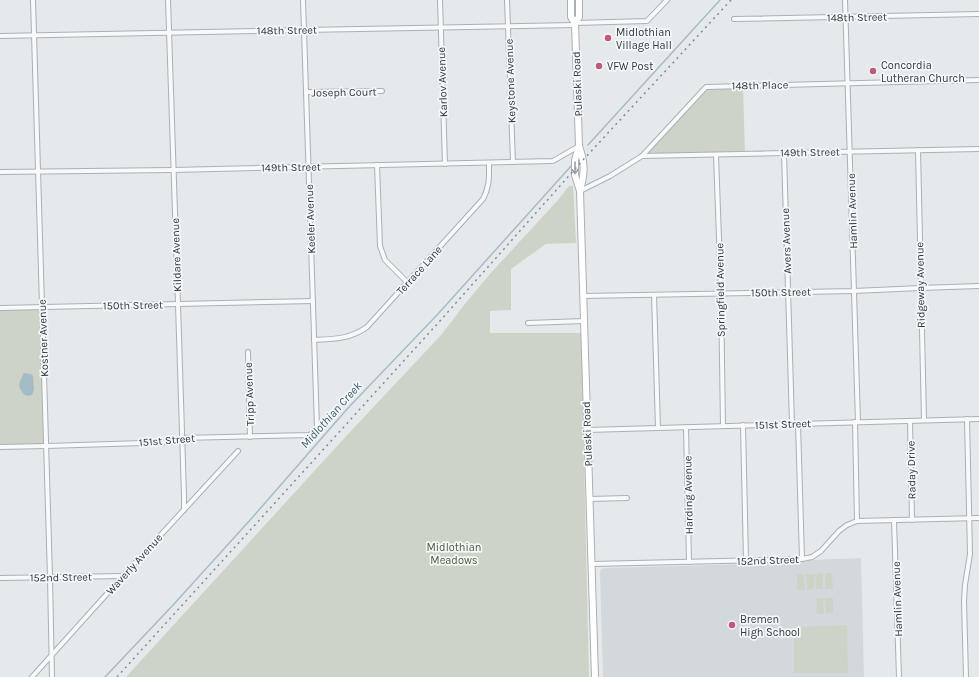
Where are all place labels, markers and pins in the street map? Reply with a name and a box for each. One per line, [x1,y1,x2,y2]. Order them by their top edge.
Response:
place label: Midlothian Village Hall [616,26,672,52]
marker: Midlothian Village Hall [603,33,613,43]
place label: Concordia Lutheran Church [881,59,965,85]
place label: VFW Post [607,60,653,73]
marker: VFW Post [594,61,604,71]
marker: Concordia Lutheran Church [868,66,878,76]
place label: Bremen High School [740,613,800,639]
marker: Bremen High School [727,620,737,630]

